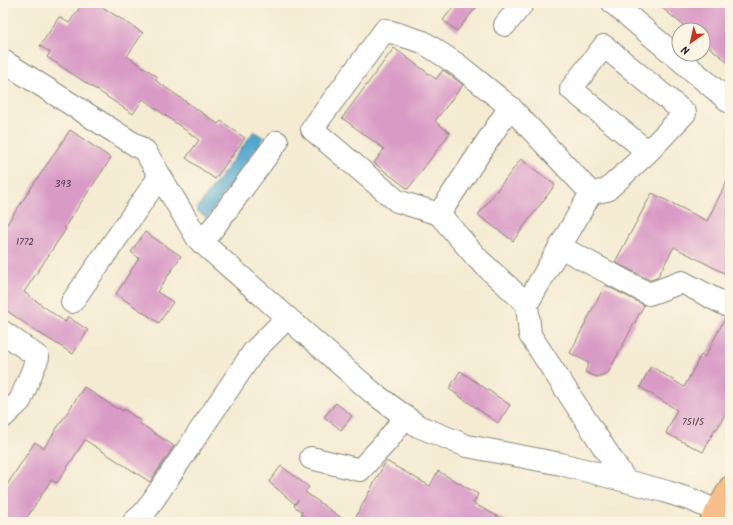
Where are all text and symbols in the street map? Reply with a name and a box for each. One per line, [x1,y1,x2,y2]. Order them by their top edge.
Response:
north arrow [671,22,711,62]
text: N [678,40,694,59]
house number: 393 [55,176,71,192]
house number: 1772 [16,234,34,250]
house number: 751/5 [682,414,705,430]

